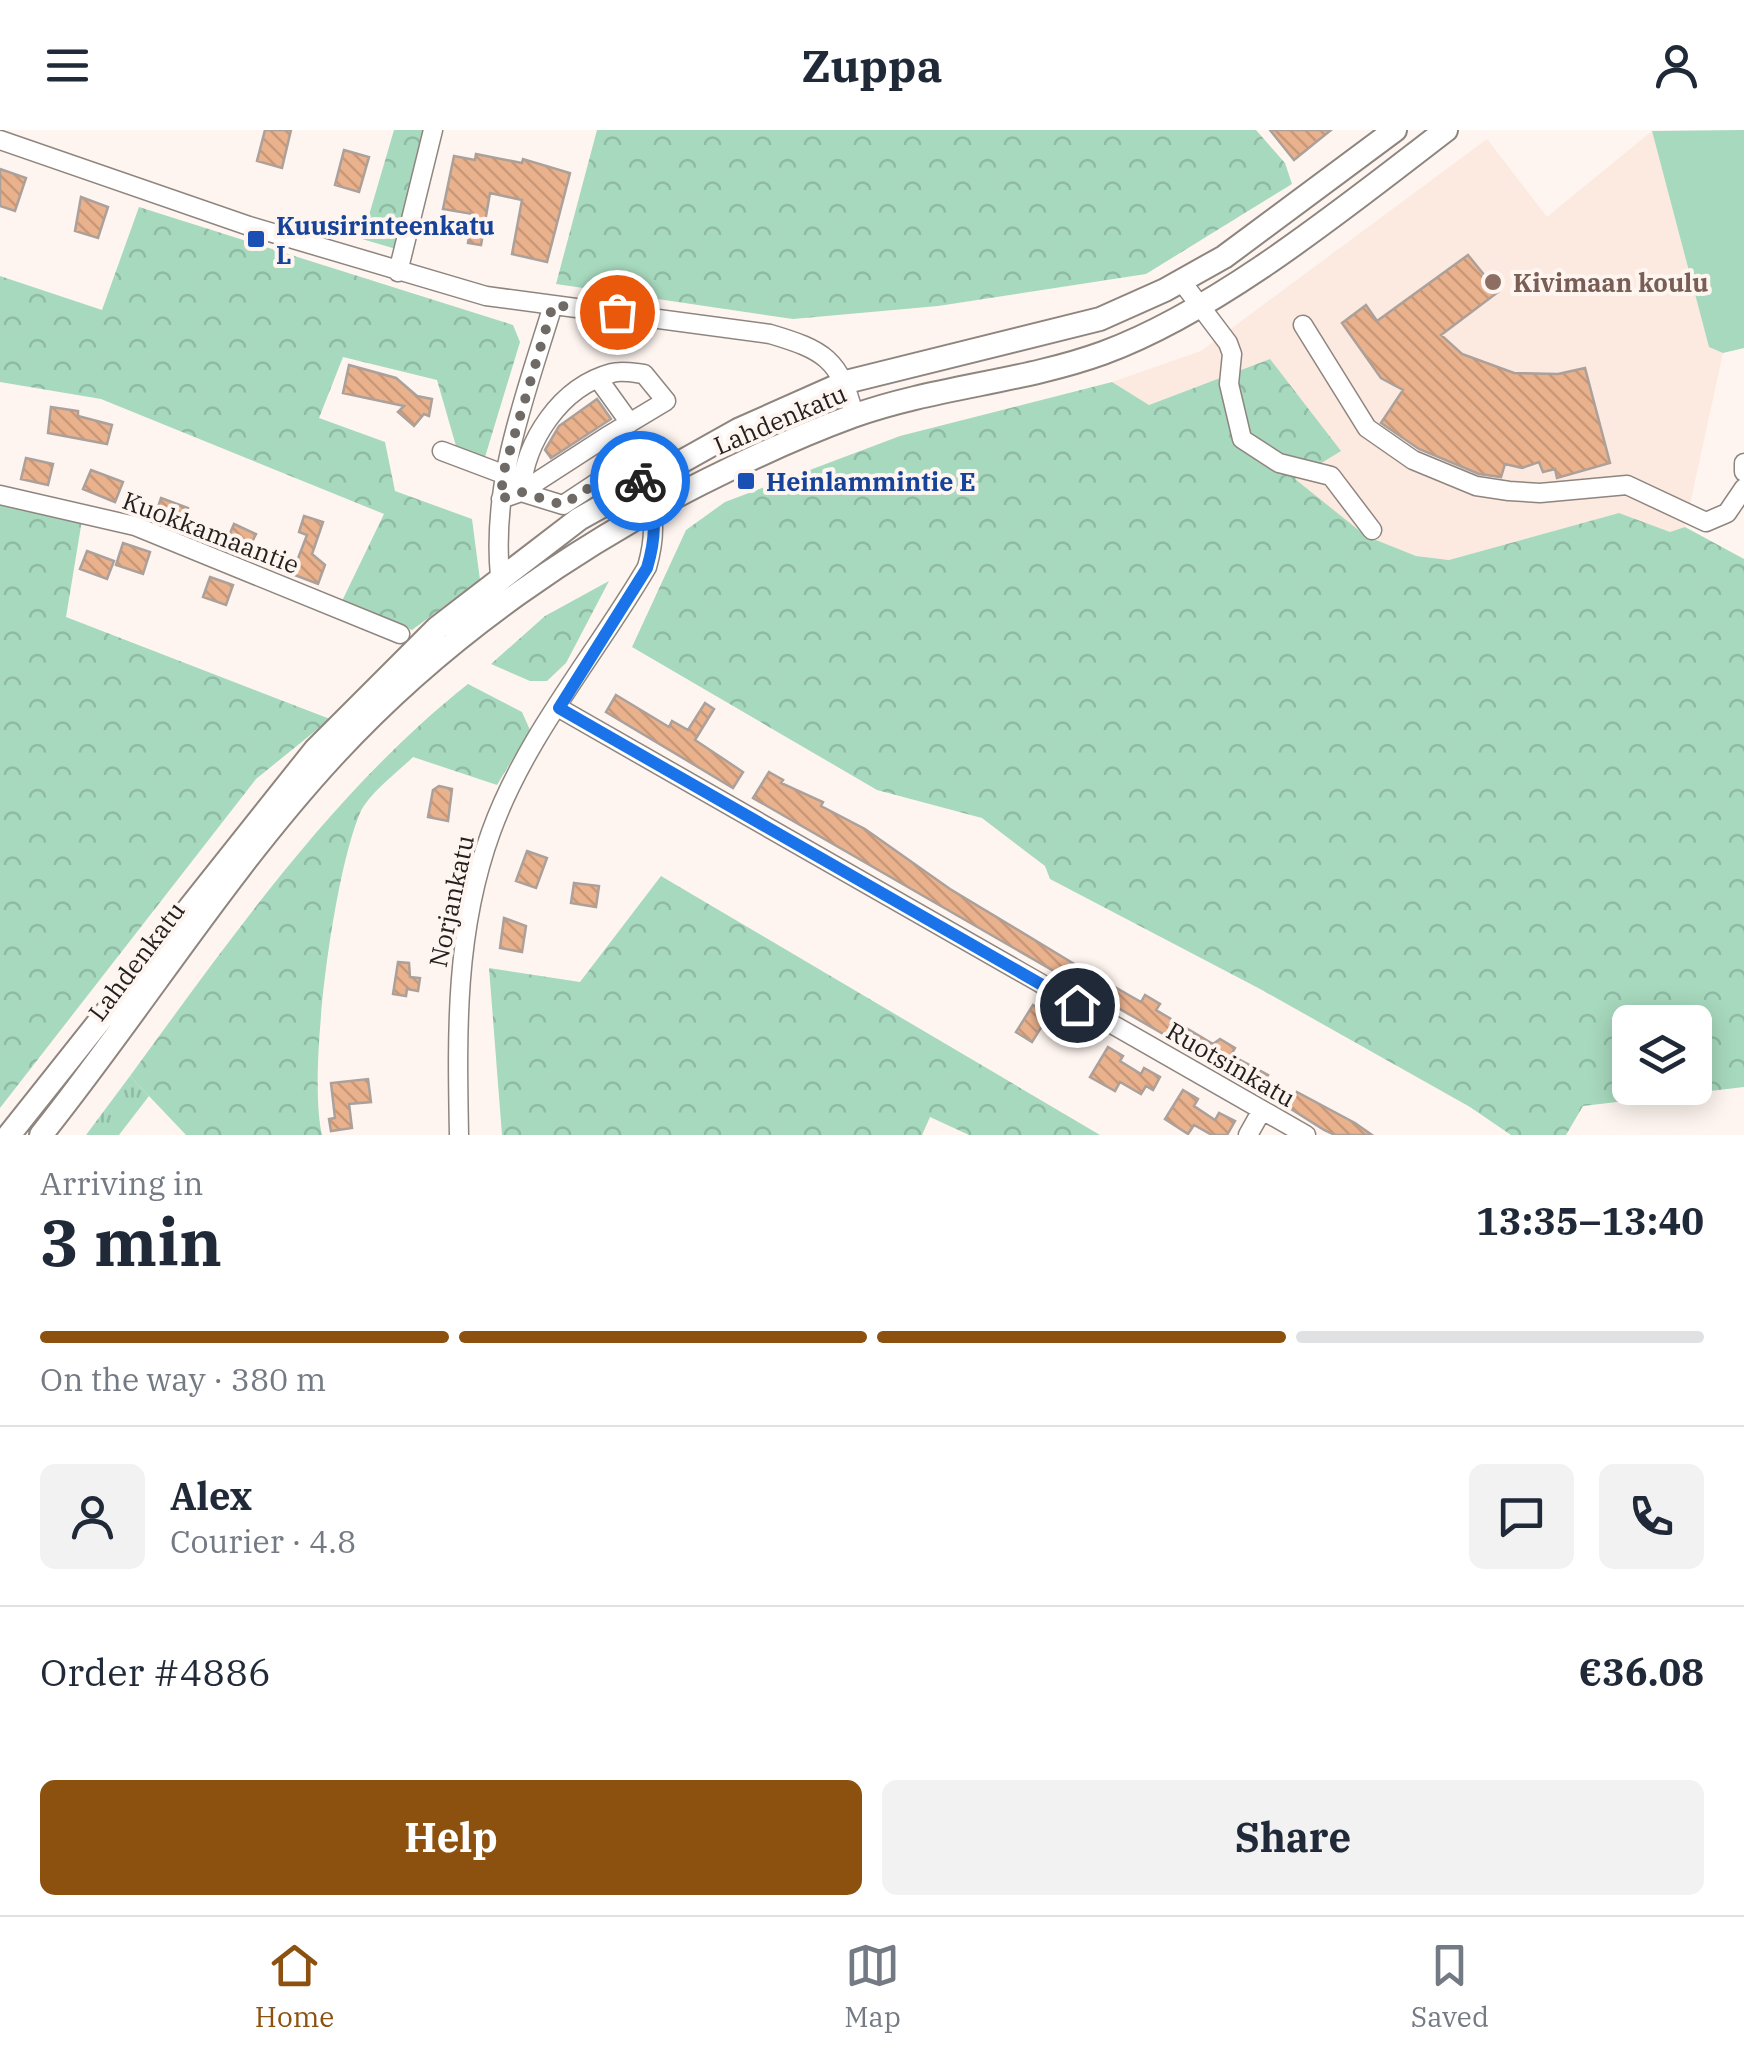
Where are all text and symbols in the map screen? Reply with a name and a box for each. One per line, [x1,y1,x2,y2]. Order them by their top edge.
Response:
text: Zuppa [801,36,943,94]
icon: menu [40,38,95,93]
icon: person [1649,38,1704,93]
place label: Kuusirinteenkatu L [276,209,495,271]
marker: Kuusirinteenkatu L [245,228,267,250]
place label: Kivimaan koulu [1513,266,1708,299]
pin [575,270,660,355]
marker: Kivimaan koulu [1482,271,1504,293]
icon: bag [590,285,645,340]
street label: Lahdenkatu [709,376,851,462]
courier [590,431,690,531]
icon: bike [613,454,668,509]
place label: Heinlammintie E [766,465,976,498]
marker: Heinlammintie E [735,470,757,492]
street label: Kuokkamaantie [118,483,304,581]
street label: Norjankatu [421,832,481,970]
street label: Lahdenkatu [80,895,192,1027]
pin [1035,963,1120,1048]
icon: home [1050,978,1105,1033]
map controls [1612,1005,1712,1105]
button: layers [1612,1005,1712,1105]
street label: Ruotsinkatu [1161,1014,1301,1114]
text: Arriving in [40,1162,203,1204]
text: 13:35–13:40 [1476,1196,1704,1245]
text: 3 min [40,1199,222,1284]
text: On the way · 380 m [40,1358,326,1400]
button: person [40,1464,145,1569]
button: chat [1469,1464,1574,1569]
button: phone [1599,1464,1704,1569]
text: Alex [170,1471,252,1520]
text: Courier · 4.8 [170,1520,356,1562]
text: Order #4886 [40,1647,271,1696]
text: €36.08 [1578,1647,1704,1696]
button: Help [40,1780,862,1895]
button: Share [882,1780,1704,1895]
tab: Home [255,1938,334,2035]
tab: Map [844,1938,901,2035]
tab: Saved [1411,1938,1489,2035]

